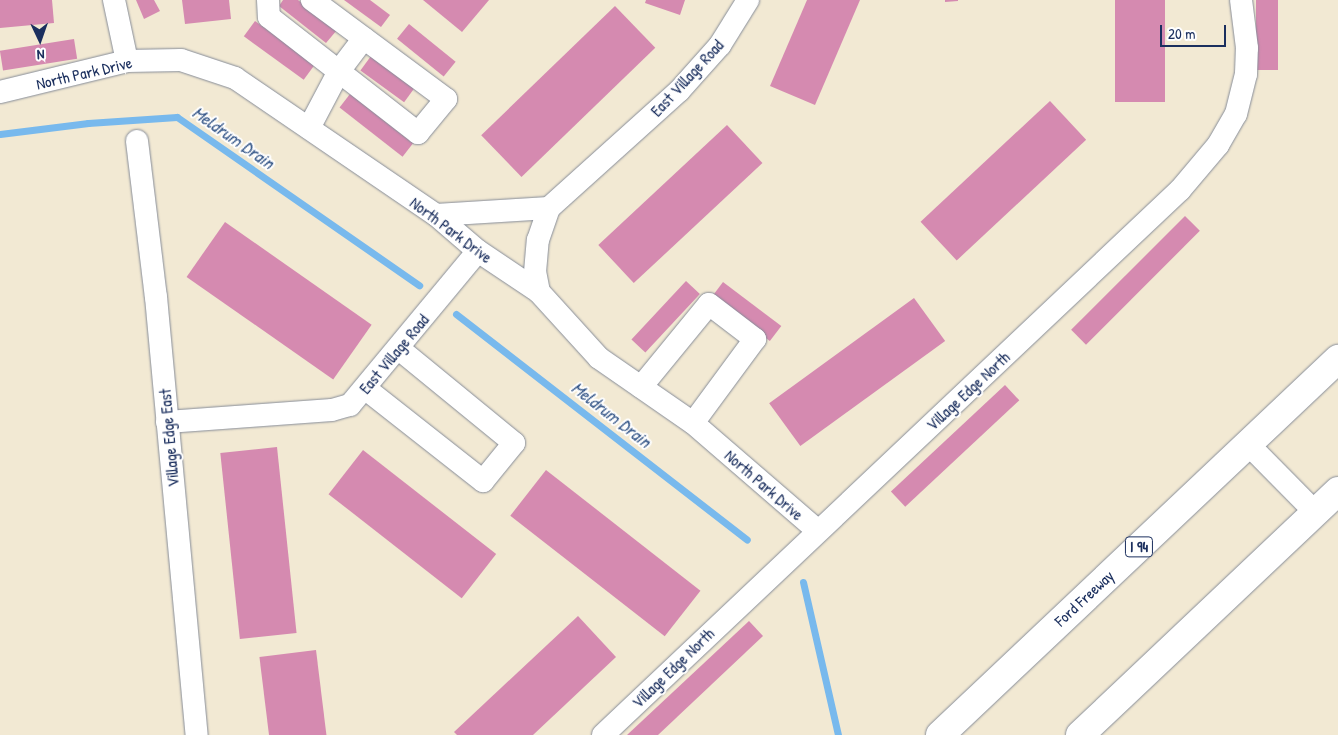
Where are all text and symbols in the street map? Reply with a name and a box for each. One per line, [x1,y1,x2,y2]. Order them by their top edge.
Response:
north arrow [15,15,65,65]
scale bar [1163,15,1229,47]
text: 20 m [1168,23,1195,44]
street label: East Village Road [647,36,727,120]
street label: North Park Drive [34,53,134,93]
water label: Meldrum Drain [188,102,278,174]
street label: North Park Drive [406,193,496,267]
street label: East Village Road [355,310,433,398]
street label: Village Edge North [922,348,1014,434]
water label: Meldrum Drain [567,377,655,453]
street label: Village Edge East [155,388,183,488]
street label: North Park Drive [721,446,807,524]
road number: I 94 [1124,534,1154,560]
street label: Ford Freeway [1050,566,1118,630]
street label: Village Edge North [628,624,718,712]

